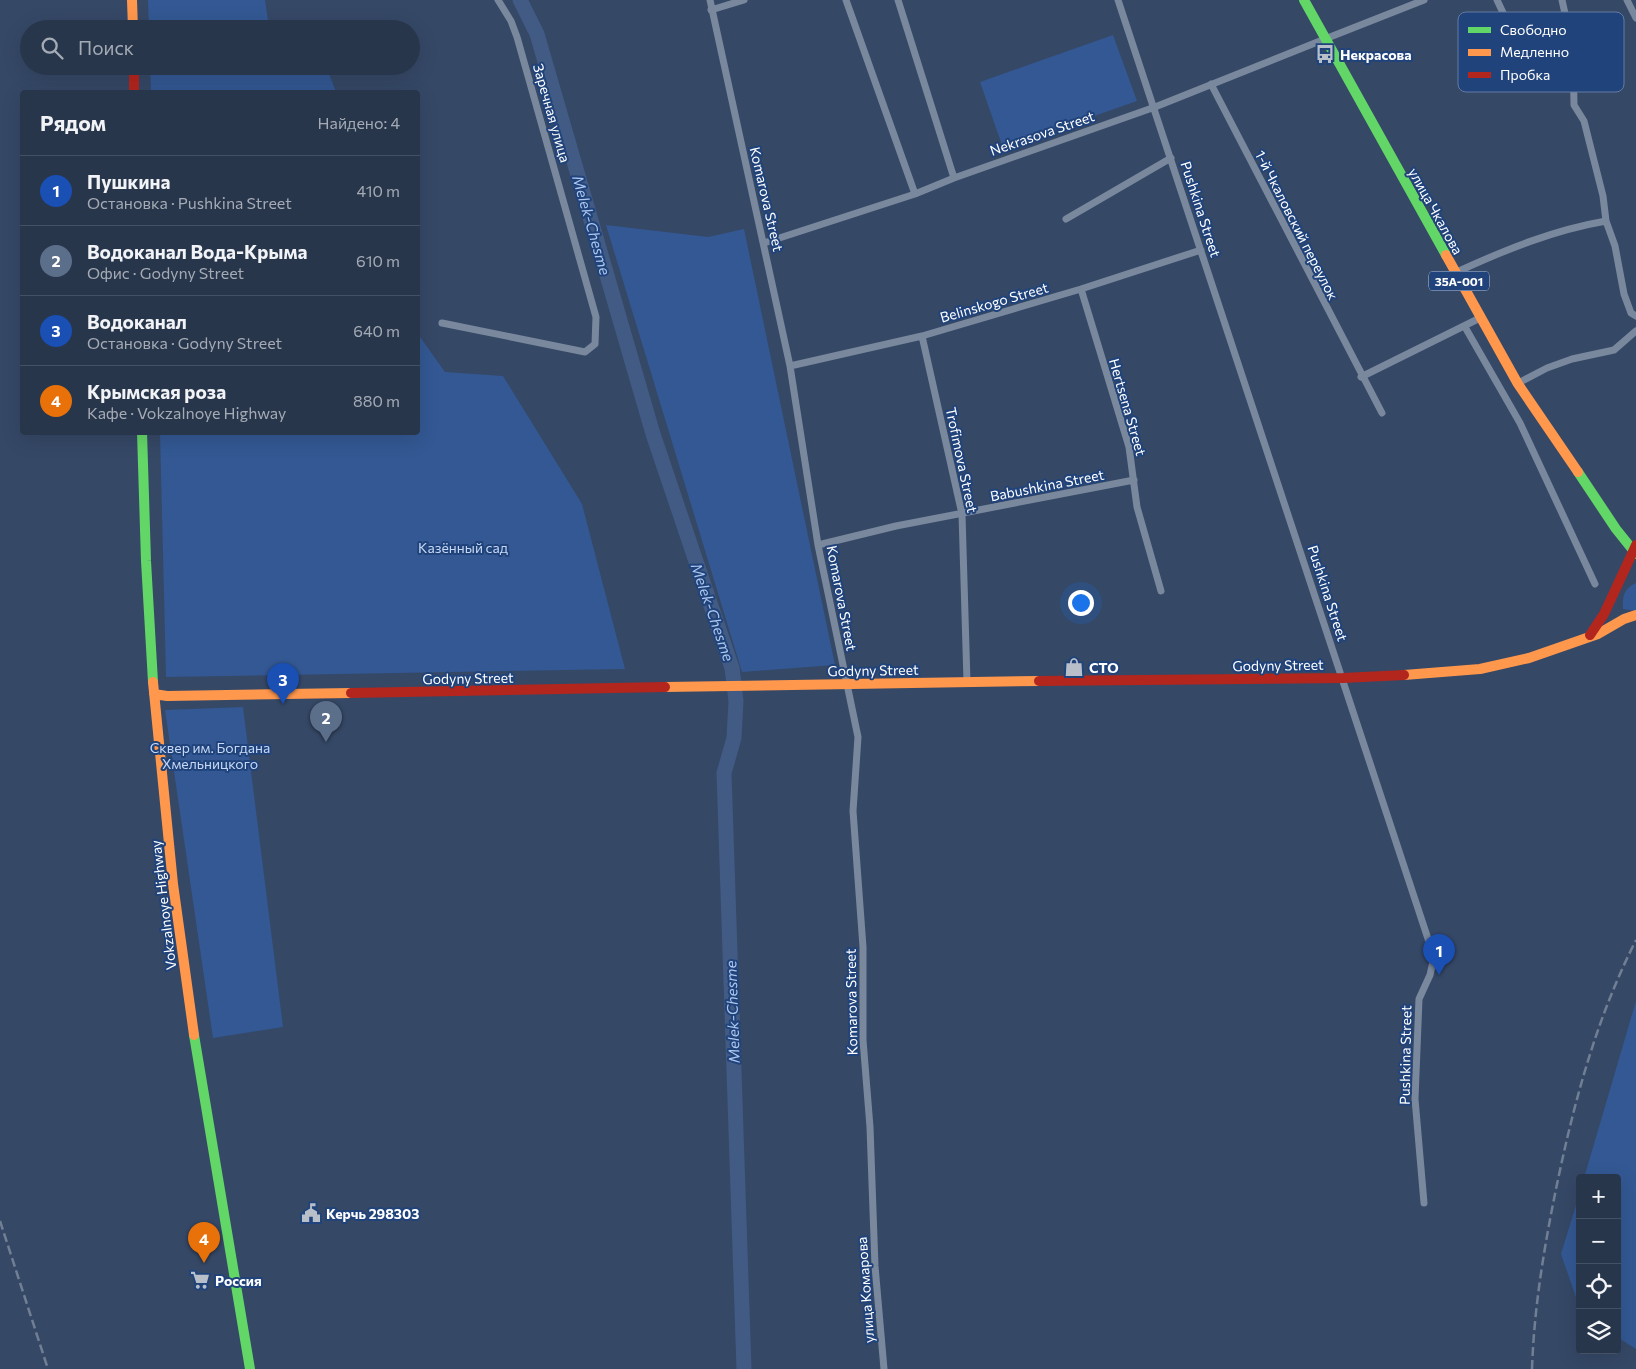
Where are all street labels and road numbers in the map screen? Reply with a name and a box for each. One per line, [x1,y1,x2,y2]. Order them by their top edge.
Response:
street label: Заречная улица [530,62,574,164]
street label: Nekrasova Street [988,107,1097,159]
street label: Komarova Street [747,145,787,253]
street label: 1-й Чкаловский переулок [1252,147,1342,303]
street label: Pushkina Street [1177,159,1225,259]
street label: улица Чкалова [1405,165,1467,257]
road number: 35А-001 [1429,272,1489,290]
street label: Belinskogo Street [938,278,1050,326]
street label: Hertsena Street [1106,356,1150,458]
street label: Trofimova Street [943,406,982,515]
street label: Babushkina Street [989,466,1106,504]
street label: Pushkina Street [1304,543,1352,643]
street label: Komarova Street [823,544,861,652]
street label: Godyny Street [1232,656,1324,674]
street label: Godyny Street [827,661,919,679]
street label: Godyny Street [422,669,514,687]
street label: Vokzalnoye Highway [147,839,179,971]
street label: Komarova Street [842,948,860,1056]
street label: Pushkina Street [1396,1005,1414,1105]
street label: улица Комарова [853,1236,877,1344]

